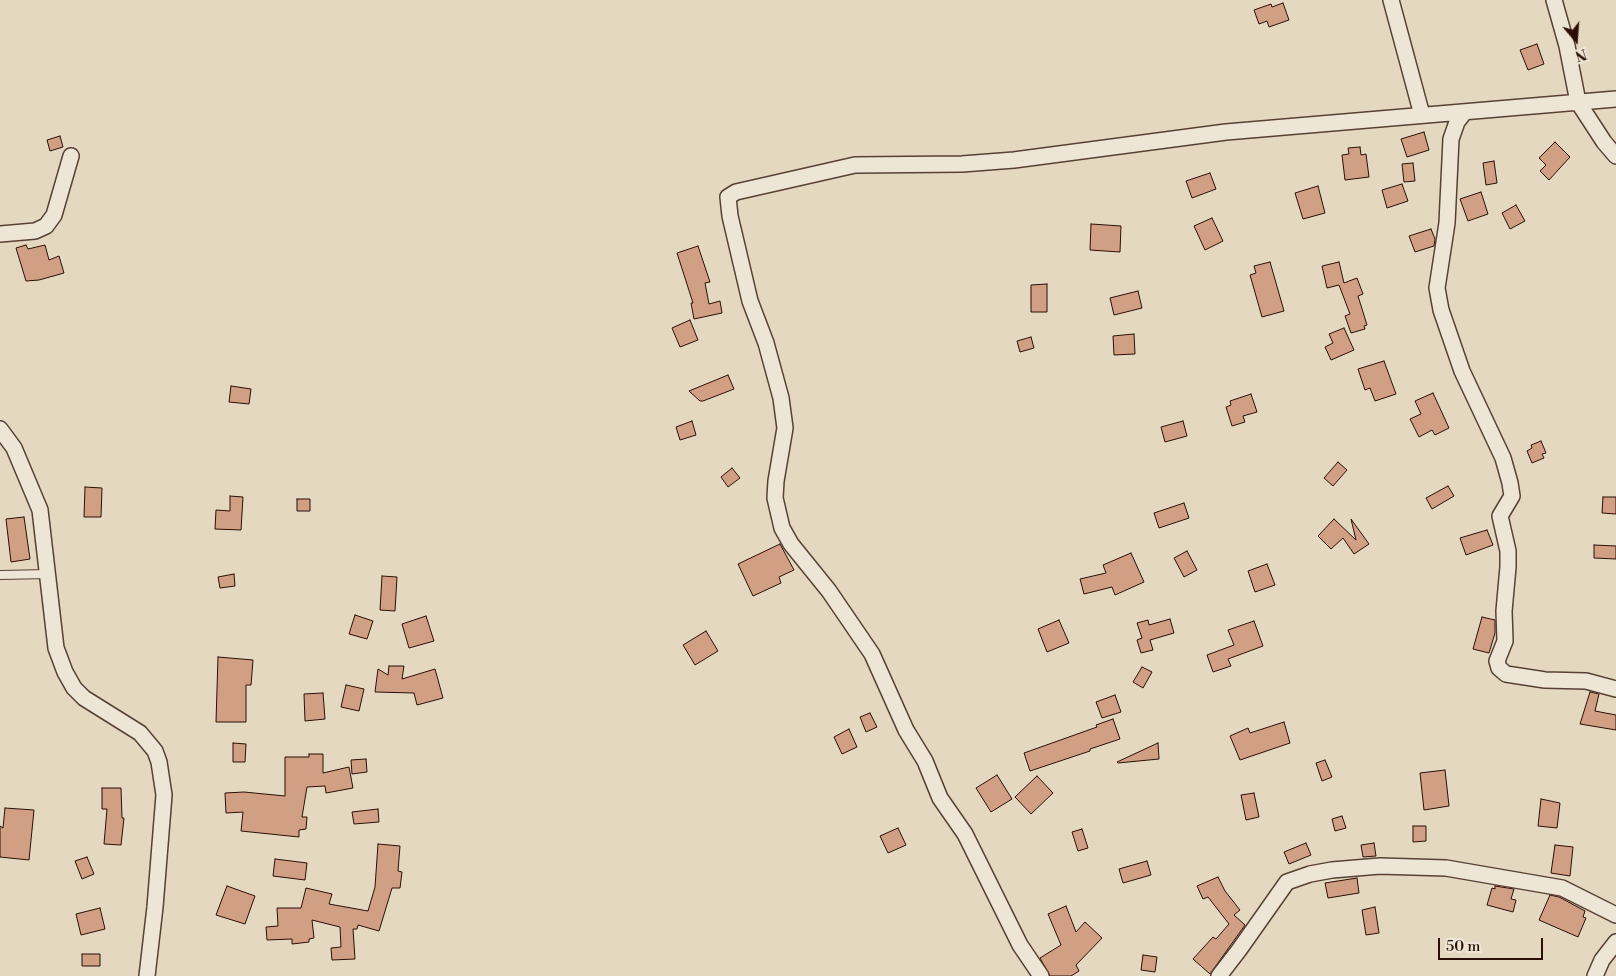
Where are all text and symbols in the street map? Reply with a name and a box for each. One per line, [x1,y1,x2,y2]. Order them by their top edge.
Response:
north arrow [1551,15,1601,65]
text: N [1573,44,1589,65]
scale bar [1441,928,1546,960]
text: 50 m [1446,937,1480,956]

